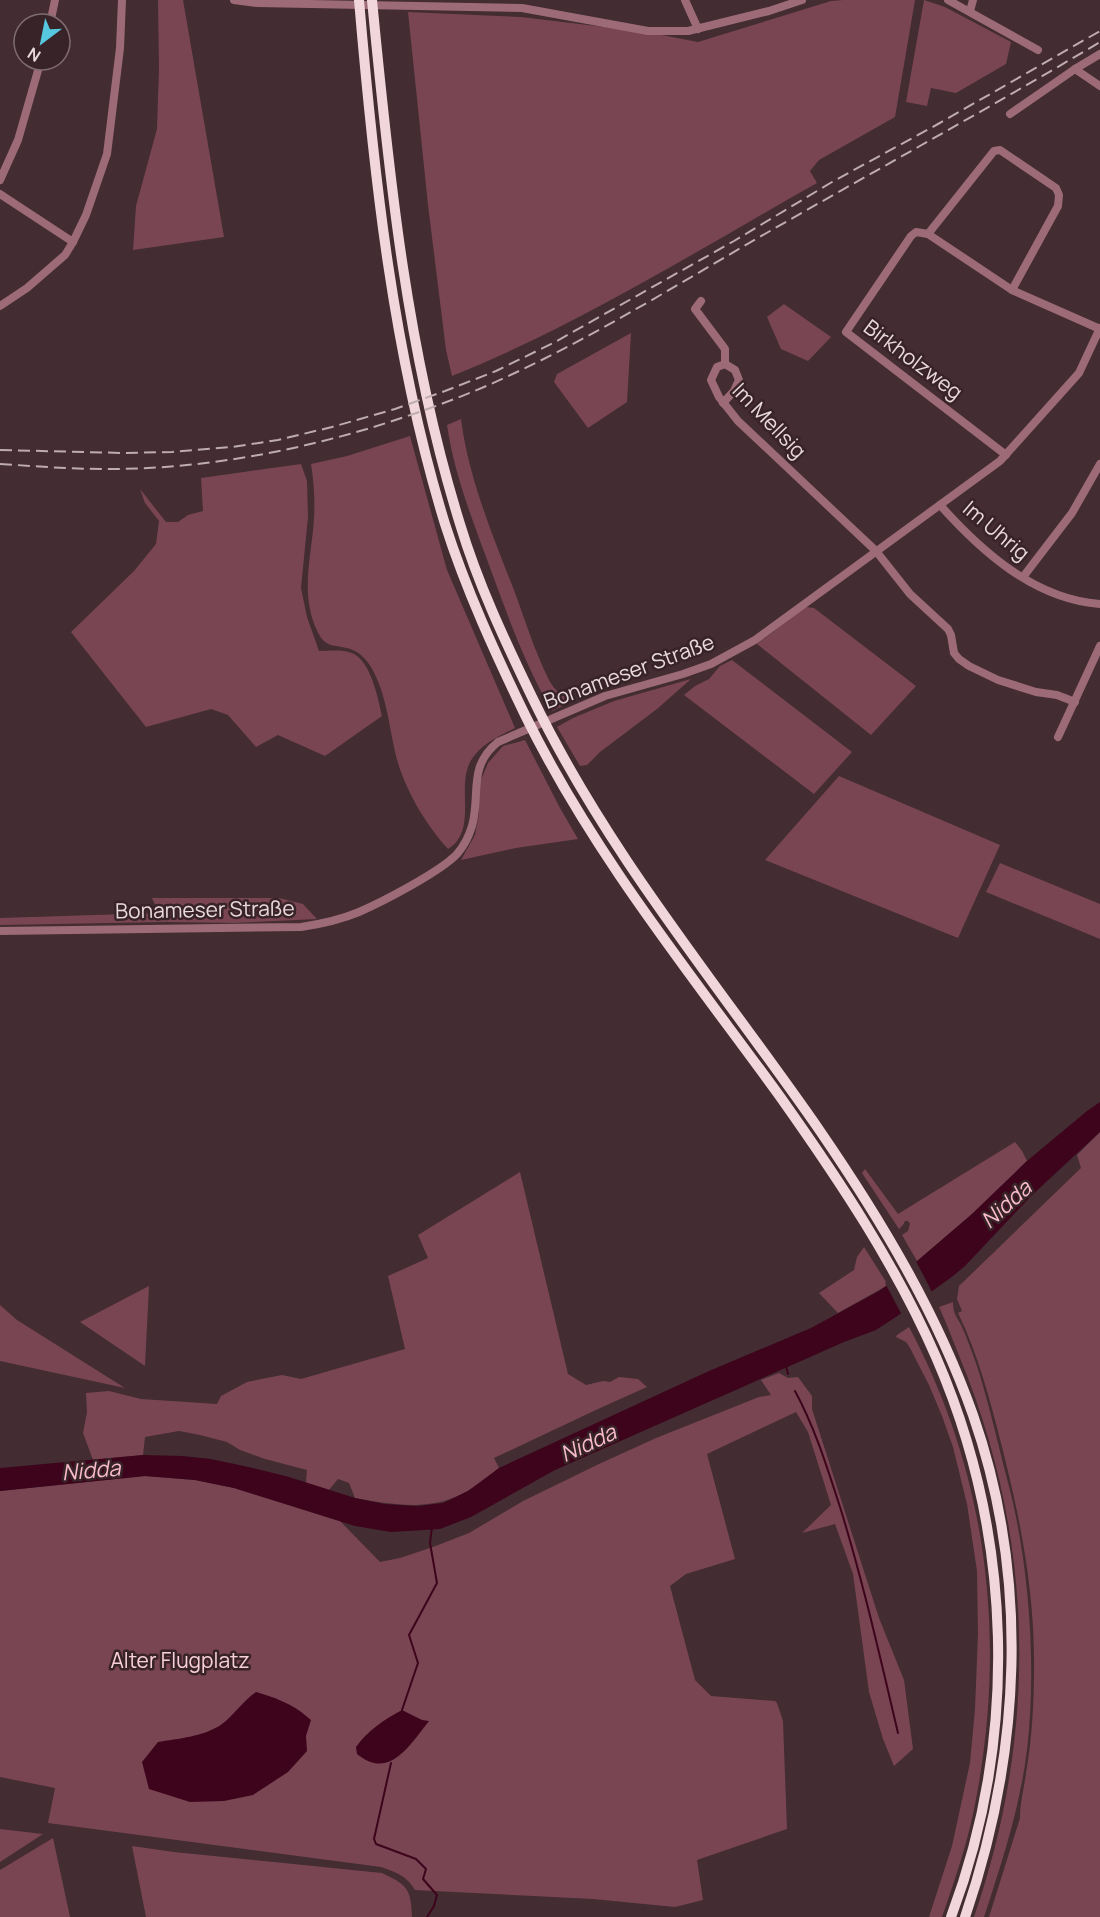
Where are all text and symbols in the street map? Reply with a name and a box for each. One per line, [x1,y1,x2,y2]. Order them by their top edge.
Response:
north arrow [12,12,72,72]
text: N [23,42,45,67]
street label: Birkholzweg [858,313,969,406]
street label: Im Mellsig [727,376,813,464]
street label: Im Uhrig [957,494,1036,566]
street label: Bonameser Straße [540,627,718,715]
street label: Bonameser Straße [115,893,295,925]
water label: Nidda [974,1172,1039,1235]
water label: Nidda [555,1416,622,1469]
water label: Nidda [61,1452,123,1487]
park label: Alter Flugplatz [110,1646,250,1674]

